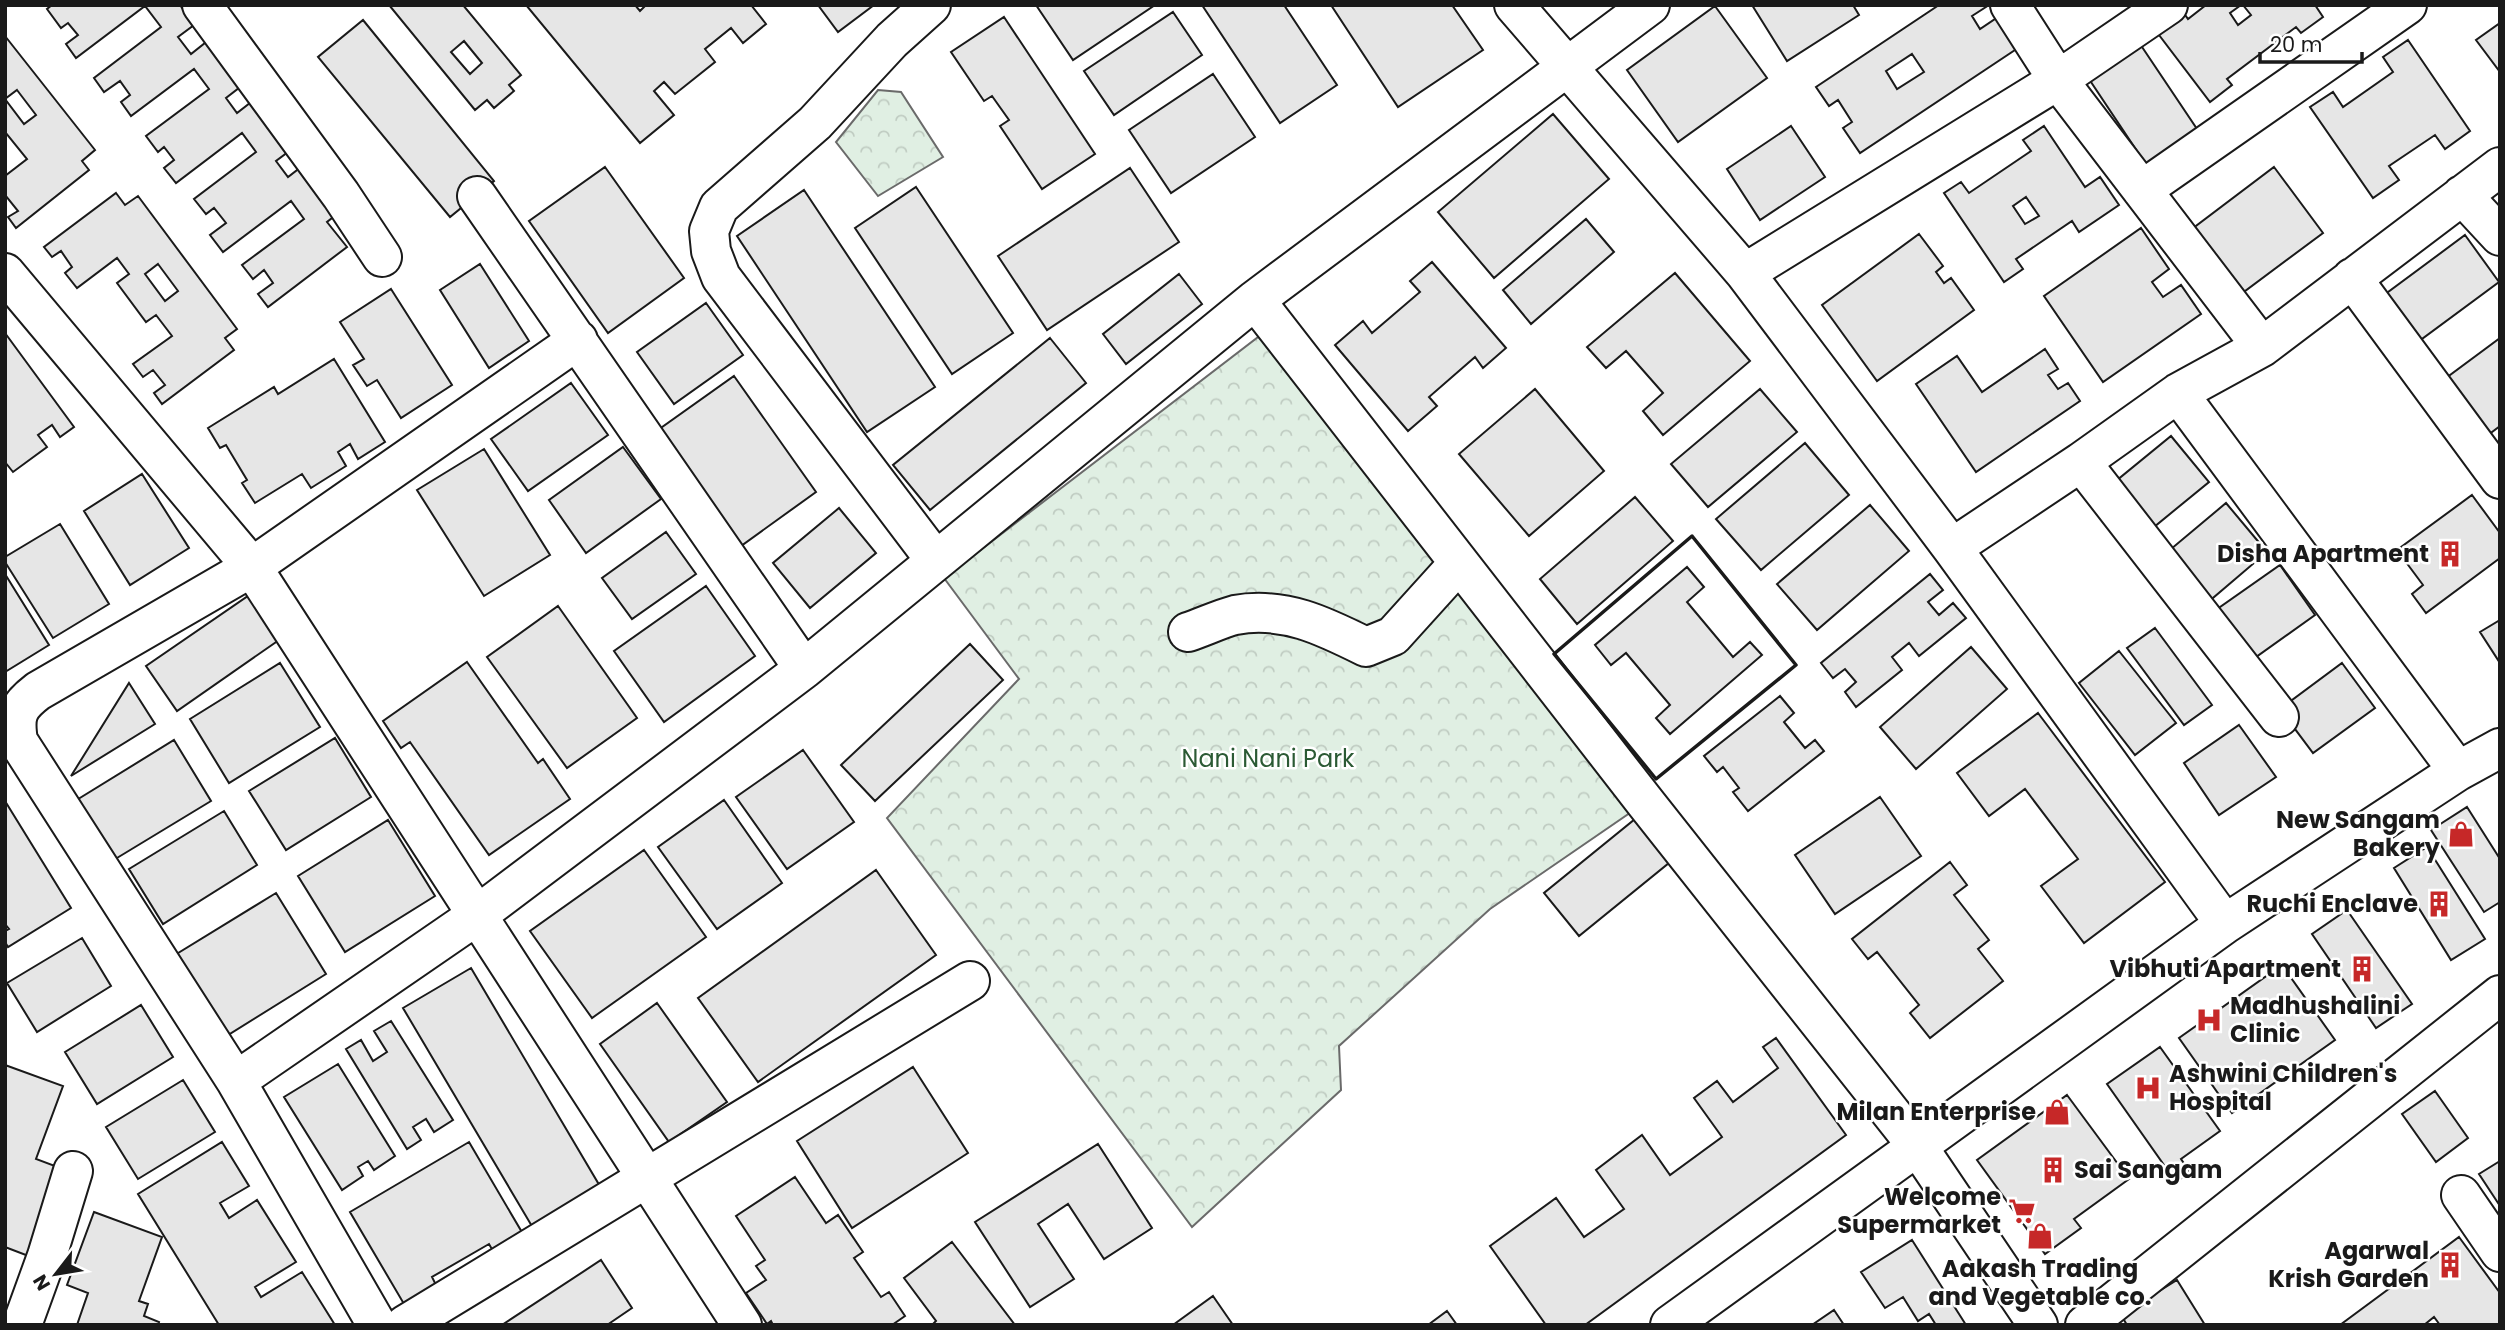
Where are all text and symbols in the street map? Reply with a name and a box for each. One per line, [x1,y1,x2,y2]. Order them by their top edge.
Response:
scale bar [2260,21,2362,65]
text: 20 m [2270,30,2323,59]
place label: Disha Apartment [2217,537,2429,570]
building icon: Disha Apartment [2435,539,2465,569]
park label: Nani Nani Park [1182,742,1355,775]
place label: New Sangam Bakery [2276,803,2441,864]
shop icon: New Sangam Bakery [2446,819,2476,849]
place label: Ruchi Enclave [2246,887,2418,920]
building icon: Ruchi Enclave [2424,889,2454,919]
place label: Vibhuti Apartment [2109,952,2341,985]
building icon: Vibhuti Apartment [2347,954,2377,984]
place label: Madhushalini Clinic [2230,989,2400,1050]
hospital icon: Madhushalini Clinic [2194,1005,2224,1035]
place label: Ashwini Children's Hospital [2169,1057,2397,1118]
hospital icon: Ashwini Children's Hospital [2133,1073,2163,1103]
place label: Milan Enterprise [1836,1095,2036,1128]
shop icon: Milan Enterprise [2042,1097,2072,1127]
place label: Sai Sangam [2074,1153,2222,1186]
building icon: Sai Sangam [2038,1155,2068,1185]
place label: Welcome Supermarket [1837,1180,2001,1241]
supermarket icon: Welcome Supermarket [2007,1196,2037,1226]
shop icon: Aakash Trading and Vegetable co. [2025,1221,2055,1251]
place label: Agarwal Krish Garden [2268,1234,2429,1295]
north arrow [21,1239,91,1309]
building icon: Agarwal Krish Garden [2435,1250,2465,1280]
place label: Aakash Trading and Vegetable co. [1928,1252,2152,1313]
text: N [27,1269,57,1296]

